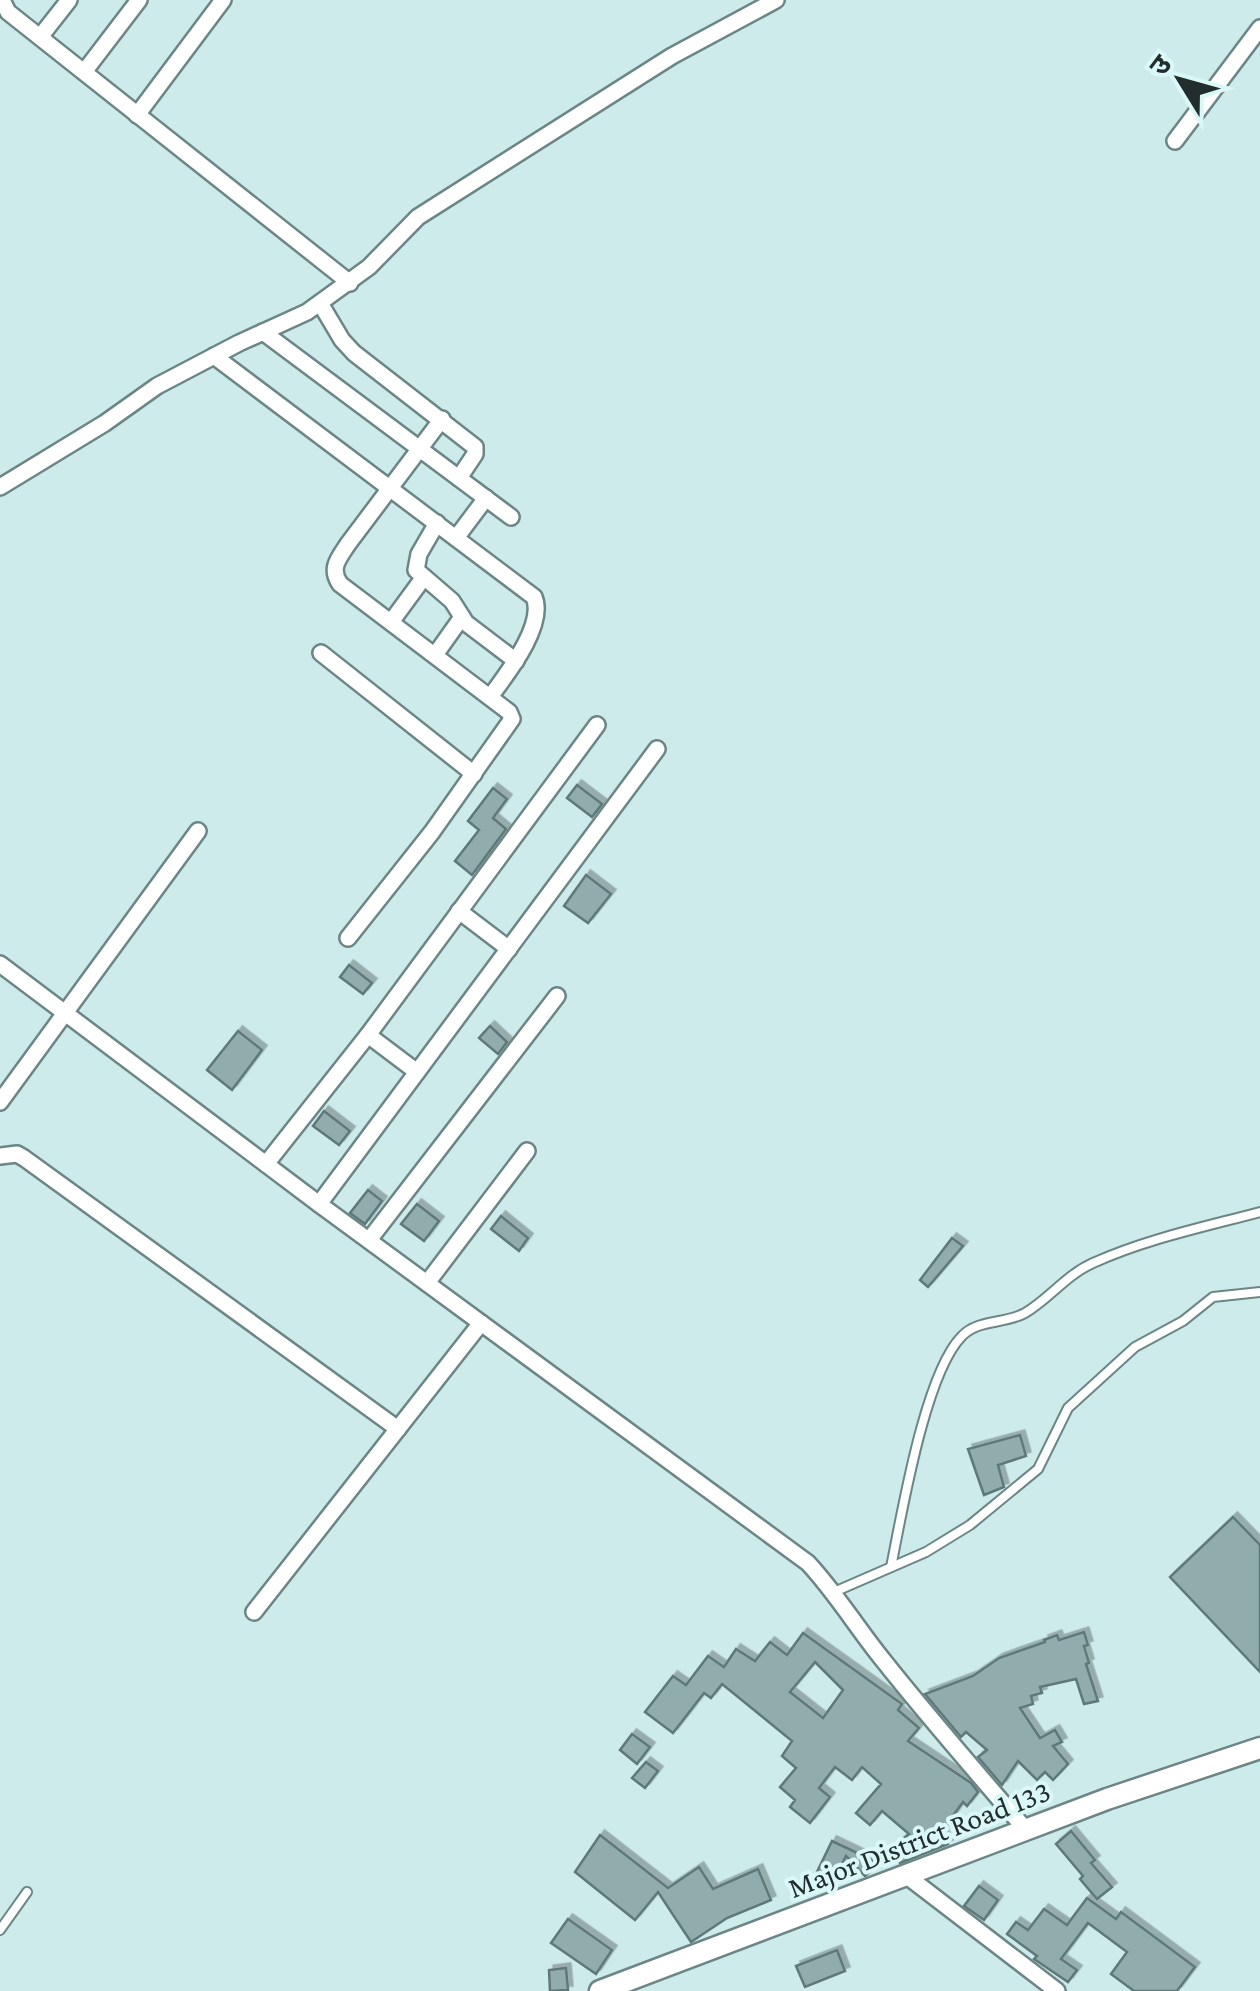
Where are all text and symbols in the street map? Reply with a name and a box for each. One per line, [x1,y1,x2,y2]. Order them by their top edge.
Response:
north arrow [1130,30,1230,130]
text: उ [1143,49,1178,81]
street label: Major District Road 133 [783,1774,1055,1905]

